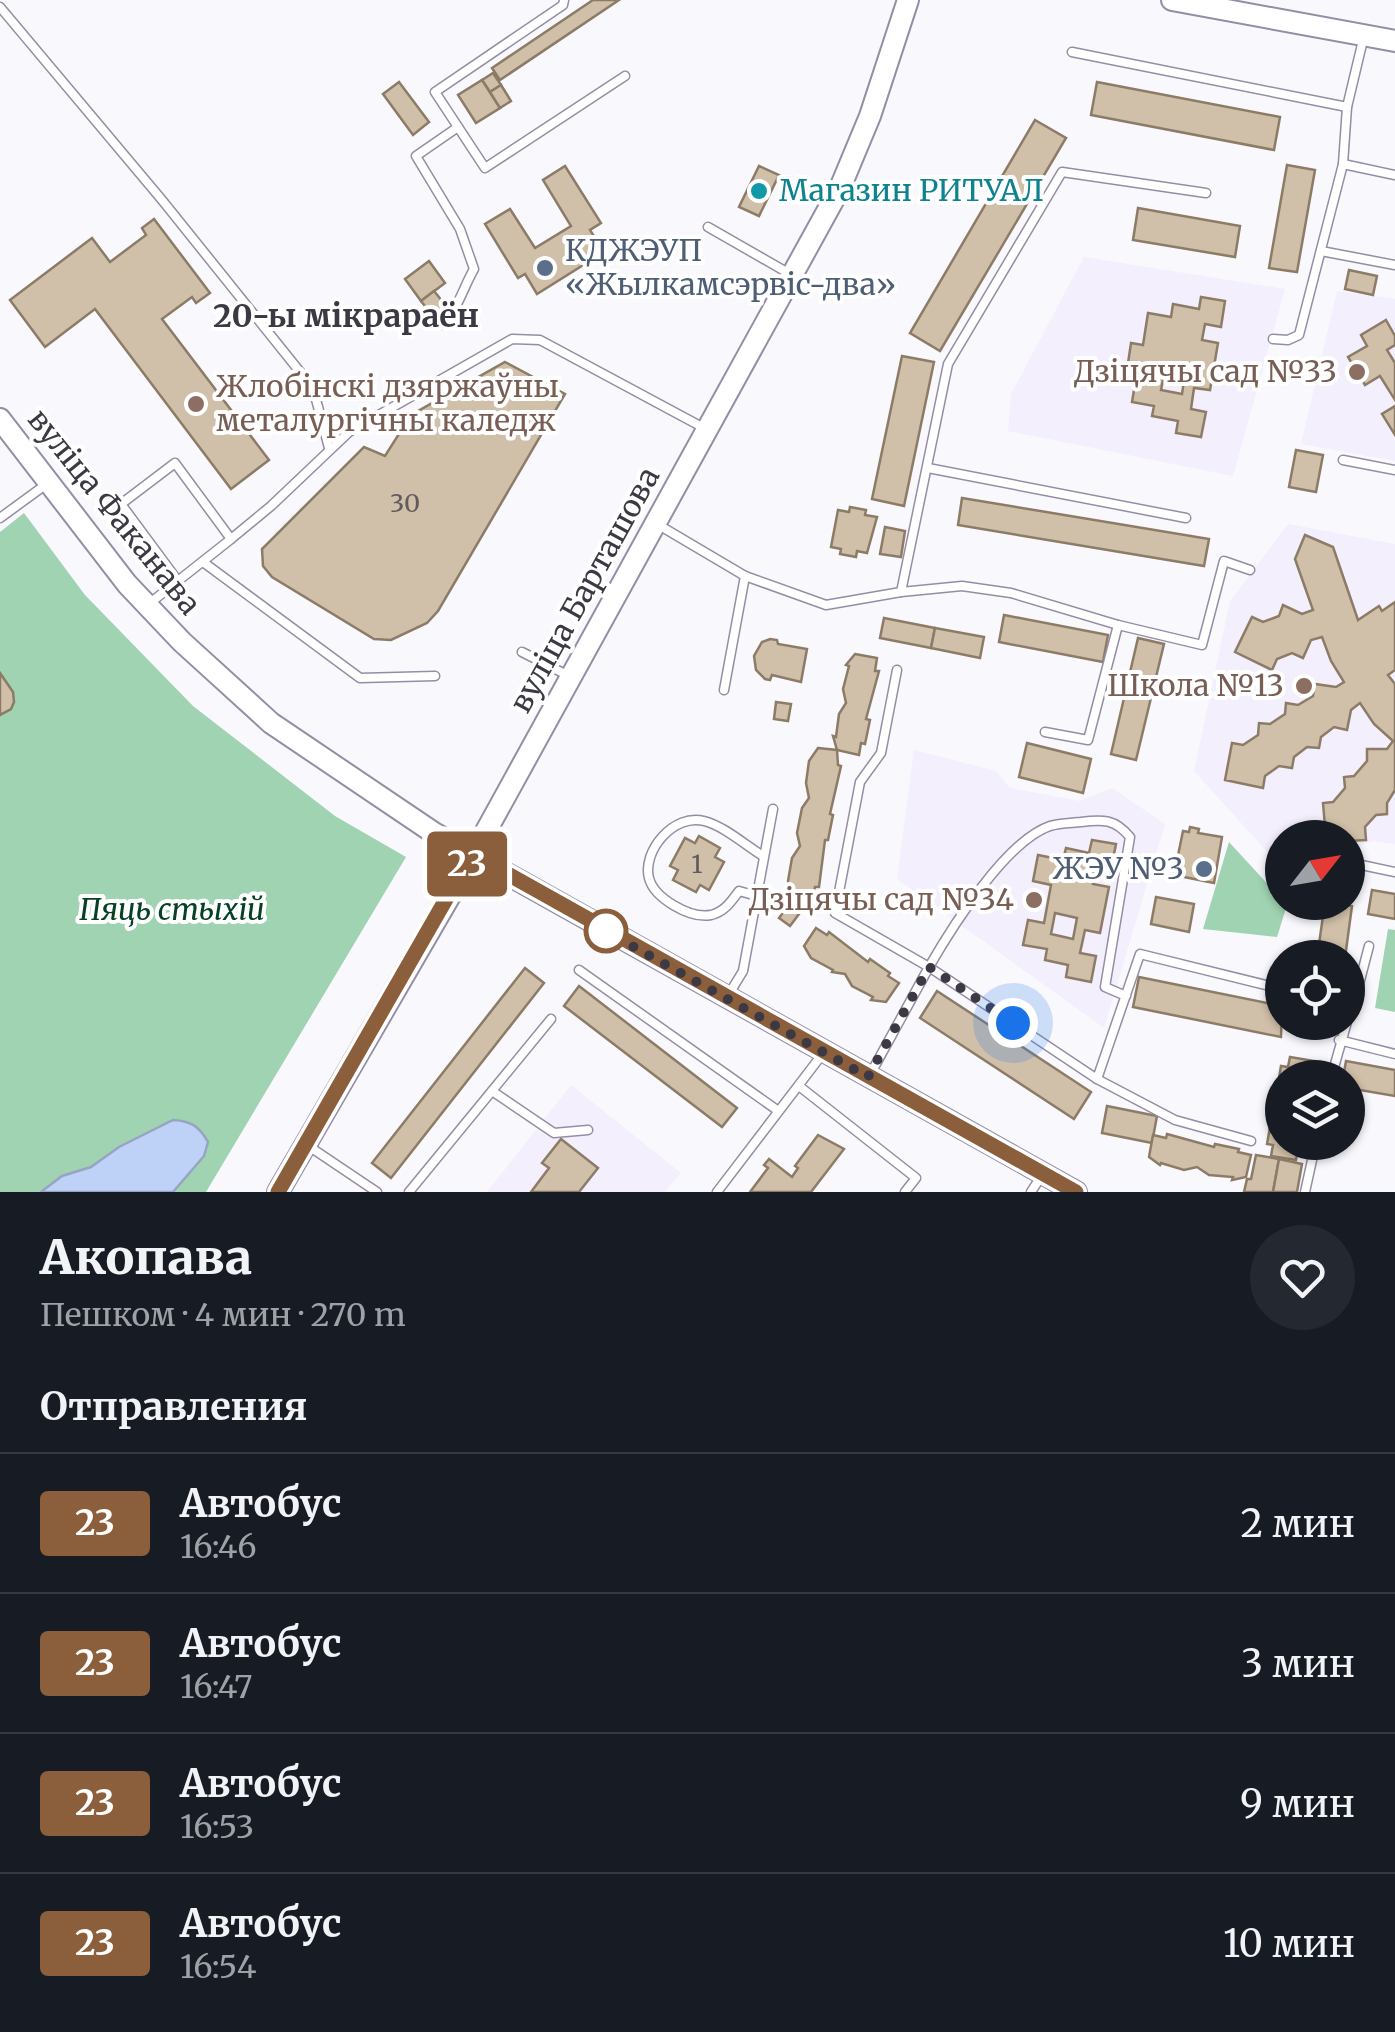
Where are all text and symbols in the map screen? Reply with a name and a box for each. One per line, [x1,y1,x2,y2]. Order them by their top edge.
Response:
place label: Магазин РИТУАЛ [779,171,1044,209]
marker: Магазин РИТУАЛ [748,180,770,202]
place label: КДЖЭУП «Жылкамсэрвіс-два» [565,231,896,303]
marker: КДЖЭУП «Жылкамсэрвіс-два» [534,257,556,279]
district label: 20-ы мікрараён [213,296,479,336]
place label: Дзіцячы сад №33 [1074,352,1337,390]
marker: Дзіцячы сад №33 [1346,361,1368,383]
place label: Жлобінскі дзяржаўны металургічны каледж [216,367,559,439]
marker: Жлобінскі дзяржаўны металургічны каледж [185,393,207,415]
street label: вуліца Факанава [20,401,209,622]
street label: вуліца Барташова [501,460,667,719]
house number: 30 [390,487,420,519]
place label: Школа №13 [1107,666,1284,704]
marker: Школа №13 [1293,675,1315,697]
north arrow [1265,820,1365,920]
map controls [1265,820,1365,1160]
line badge: 23 [422,832,512,896]
text: 23 [447,842,487,886]
house number: 1 [691,848,703,880]
place label: ЖЭУ №3 [1053,849,1184,887]
marker: ЖЭУ №3 [1193,858,1215,880]
place label: Дзіцячы сад №34 [749,880,1014,918]
marker: Дзіцячы сад №34 [1023,889,1045,911]
park label: Пяць стыхій [79,890,265,928]
unlabelled marker [585,910,627,952]
button: locate [1265,940,1365,1040]
your location [988,998,1038,1048]
button: layers [1265,1060,1365,1160]
button: heart [1250,1225,1355,1330]
text: Акопава [40,1227,252,1287]
text: Пешком · 4 мин · 270 m [40,1295,406,1335]
text: Отправления [40,1383,307,1430]
text: Автобус [180,1480,341,1527]
text: 2 мин [1240,1500,1355,1547]
text: 23 [75,1501,115,1545]
text: 16:46 [180,1527,257,1567]
text: Автобус [180,1620,341,1667]
text: 3 мин [1241,1640,1355,1687]
text: 23 [75,1641,115,1685]
text: 16:47 [180,1667,252,1707]
text: Автобус [180,1760,341,1807]
text: 9 мин [1240,1780,1355,1827]
text: 23 [75,1781,115,1825]
text: 16:53 [180,1807,254,1847]
text: Автобус [180,1900,341,1947]
text: 10 мин [1223,1920,1355,1967]
text: 23 [75,1921,115,1965]
text: 16:54 [180,1947,256,1987]

